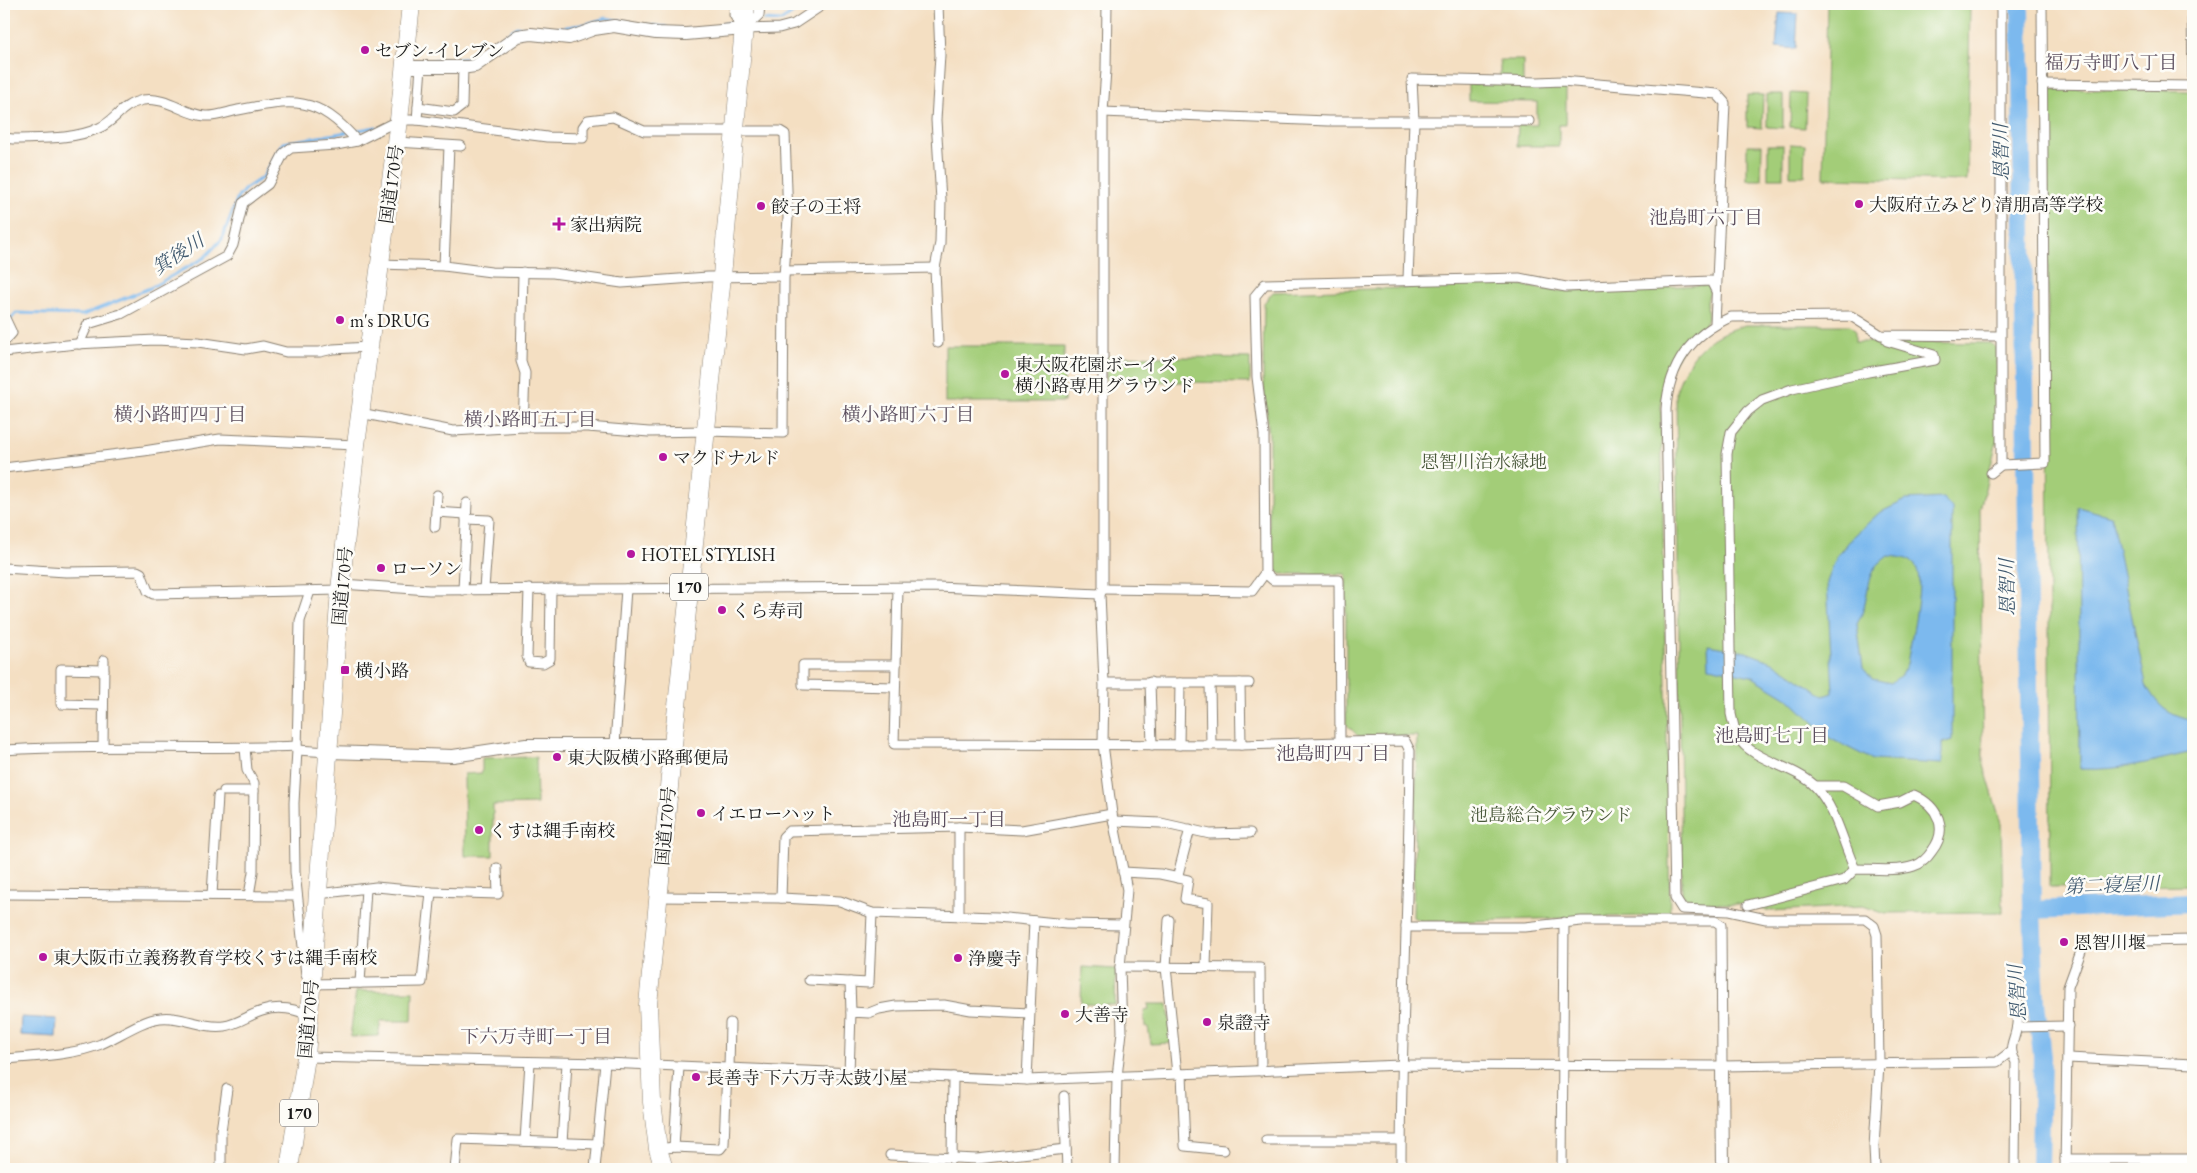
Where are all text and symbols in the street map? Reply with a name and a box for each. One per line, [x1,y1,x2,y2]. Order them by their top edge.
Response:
place label: セブン-イレブン [375,39,505,62]
marker: セブン-イレブン [359,44,371,56]
district label: 福万寺町八丁目 [2044,50,2178,75]
water label: 恩智川 [1988,121,2014,181]
street label: 国道170号 [374,143,408,225]
place label: 大阪府立みどり清朋高等学校 [1869,193,2103,216]
place label: 餃子の王将 [771,195,861,218]
marker: 大阪府立みどり清朋高等学校 [1853,198,1865,210]
marker: 餃子の王将 [755,200,767,212]
district label: 池島町六丁目 [1649,205,1763,230]
place label: 家出病院 [570,213,642,236]
marker: 家出病院 [552,217,566,231]
water label: 箕後川 [147,227,210,280]
place label: m's DRUG [350,309,430,332]
marker: m's DRUG [334,314,346,326]
place label: 東大阪花園ボーイズ 横小路専用グラウンド [1015,353,1195,397]
marker: 東大阪花園ボーイズ 横小路専用グラウンド [999,368,1011,380]
district label: 横小路町四丁目 [113,402,247,427]
district label: 横小路町六丁目 [841,402,975,427]
district label: 横小路町五丁目 [463,407,597,432]
place label: マクドナルド [673,446,780,469]
park label: 恩智川治水緑地 [1421,450,1547,473]
marker: マクドナルド [657,451,669,463]
place label: HOTEL STYLISH [641,543,776,566]
street label: 国道170号 [327,545,357,627]
marker: HOTEL STYLISH [625,548,637,560]
water label: 恩智川 [1994,556,2020,616]
place label: ローソン [391,557,462,580]
marker: ローソン [375,562,387,574]
road number: 170 [670,574,708,600]
place label: くら寿司 [732,599,804,622]
marker: くら寿司 [716,604,728,616]
place label: 横小路 [355,659,409,682]
marker: 横小路 [339,664,351,676]
district label: 池島町七丁目 [1715,723,1829,748]
district label: 池島町四丁目 [1276,741,1390,766]
place label: 東大阪横小路郵便局 [567,746,729,769]
marker: 東大阪横小路郵便局 [551,751,563,763]
street label: 国道170号 [650,785,680,867]
place label: イエローハット [711,802,835,825]
park label: 池島総合グラウンド [1470,803,1632,826]
marker: イエローハット [695,807,707,819]
district label: 池島町一丁目 [892,807,1006,832]
place label: くすは縄手南校 [489,819,615,842]
marker: くすは縄手南校 [473,824,485,836]
water label: 第二寝屋川 [2064,871,2162,899]
place label: 恩智川堰 [2074,931,2146,954]
marker: 恩智川堰 [2058,936,2070,948]
place label: 東大阪市立義務教育学校くすは縄手南校 [53,946,377,969]
place label: 浄慶寺 [968,947,1022,970]
marker: 東大阪市立義務教育学校くすは縄手南校 [37,951,49,963]
marker: 浄慶寺 [952,952,964,964]
water label: 恩智川 [2002,962,2031,1022]
street label: 国道170号 [293,978,323,1060]
place label: 大善寺 [1075,1003,1129,1026]
marker: 大善寺 [1059,1008,1071,1020]
place label: 泉證寺 [1217,1011,1271,1034]
marker: 泉證寺 [1201,1016,1213,1028]
district label: 下六万寺町一丁目 [460,1024,612,1049]
place label: 長善寺 下六万寺太鼓小屋 [706,1066,908,1089]
marker: 長善寺 下六万寺太鼓小屋 [690,1071,702,1083]
road number: 170 [280,1100,318,1126]

